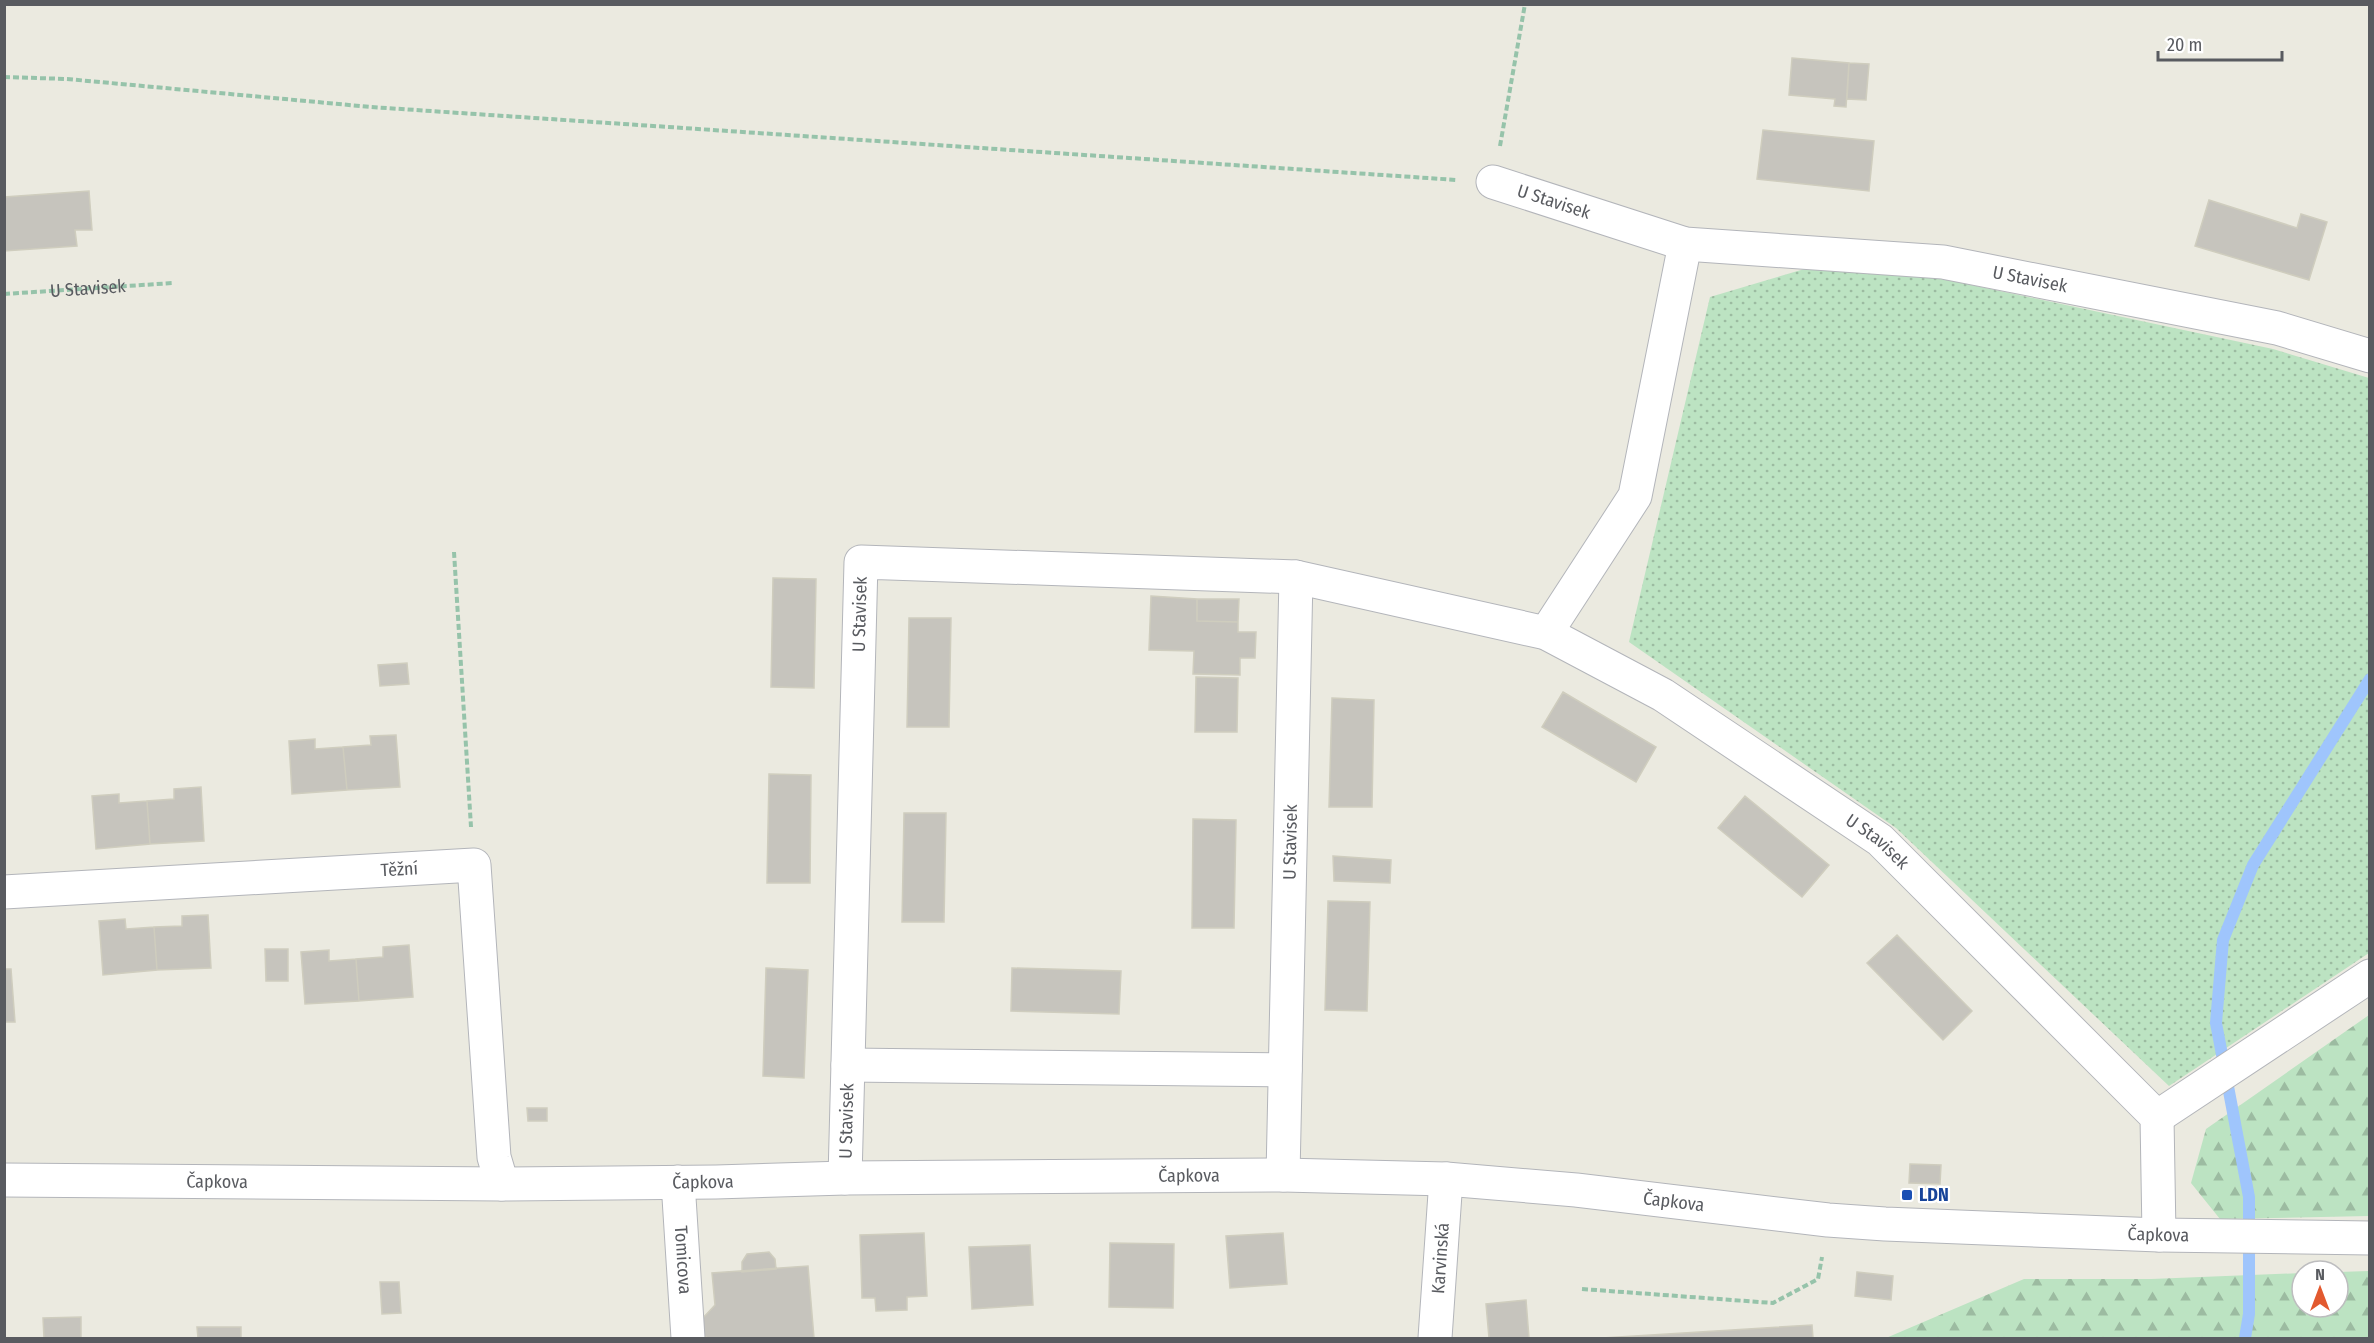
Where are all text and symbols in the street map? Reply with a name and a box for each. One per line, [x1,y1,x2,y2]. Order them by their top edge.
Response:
scale bar [2158,24,2282,62]
text: 20 m [2167,34,2202,56]
street label: U Stavisek [1515,180,1594,224]
street label: U Stavisek [1991,261,2070,297]
street label: U Stavisek [49,275,127,302]
street label: U Stavisek [848,575,872,652]
street label: U Stavisek [1278,803,1302,880]
street label: U Stavisek [1842,809,1914,874]
street label: Těžní [380,857,419,881]
street label: U Stavisek [835,1082,858,1159]
street label: Čapkova [1158,1164,1220,1187]
street label: Čapkova [186,1170,248,1193]
street label: Čapkova [672,1170,734,1193]
place label: LDN [1919,1184,1949,1206]
street label: Čapkova [1642,1187,1706,1216]
marker: LDN [1900,1188,1914,1202]
street label: Karvinská [1427,1222,1454,1294]
street label: Čapkova [2127,1223,2189,1246]
street label: Tomicova [670,1225,696,1295]
north arrow [2290,1259,2350,1319]
text: N [2315,1265,2325,1284]

